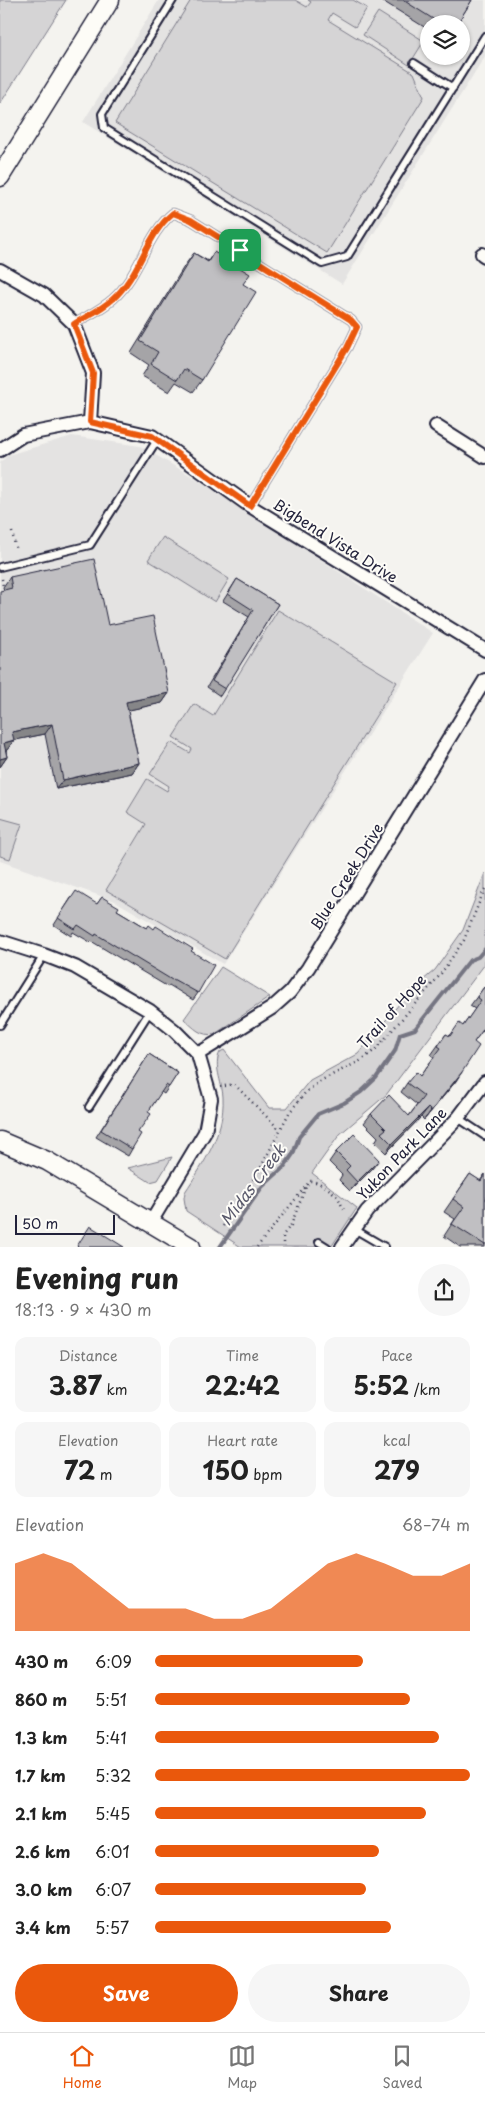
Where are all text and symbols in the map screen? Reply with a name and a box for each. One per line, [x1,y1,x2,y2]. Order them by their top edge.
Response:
map controls [420,15,470,65]
button: layers [420,15,470,65]
pin [219,229,261,271]
icon: arrive [226,236,254,264]
street label: Bigbend Vista Drive [269,492,403,588]
street label: Blue Creek Drive [304,818,388,934]
street label: Trail of Hope [351,968,431,1054]
street label: Yukon Park Lane [350,1101,452,1205]
water label: Midas Creek [213,1137,291,1230]
scale bar [15,1212,115,1235]
text: 50 m [22,1213,58,1234]
text: Evening run [15,1256,179,1299]
button: share [418,1264,470,1316]
text: 18:13 · 9 × 430 m [15,1297,151,1321]
text: Distance [59,1345,118,1366]
text: Time [226,1345,259,1366]
text: Pace [381,1345,413,1366]
text: 3.87 [49,1366,102,1404]
text: 22:42 [205,1366,280,1404]
text: 5:52 [353,1366,409,1404]
text: km [102,1379,128,1400]
text: /km [409,1379,440,1400]
text: Elevation [58,1430,118,1451]
text: Heart rate [207,1430,278,1451]
text: kcal [383,1430,411,1451]
text: 72 [64,1451,95,1489]
text: 150 [203,1451,249,1489]
text: 279 [374,1451,420,1489]
text: m [95,1464,113,1485]
text: bpm [249,1464,282,1485]
text: Elevation [15,1512,84,1536]
text: 68–74 m [402,1512,470,1536]
text: 430 m [15,1649,68,1673]
text: 6:09 [95,1649,132,1673]
text: 860 m [15,1687,67,1711]
text: 5:51 [95,1687,127,1711]
text: 1.3 km [15,1725,67,1749]
text: 5:41 [95,1725,127,1749]
text: 1.7 km [15,1763,66,1787]
text: 5:32 [95,1763,131,1787]
text: 2.1 km [15,1801,67,1825]
text: 5:45 [95,1801,130,1825]
text: 2.6 km [15,1839,71,1863]
text: 6:01 [95,1839,130,1863]
text: 3.0 km [15,1877,72,1901]
text: 6:07 [95,1877,131,1901]
text: 3.4 km [15,1915,71,1939]
text: 5:57 [95,1915,129,1939]
button: Save [15,1964,238,2022]
button: Share [248,1964,470,2022]
tab: Home [63,2042,102,2093]
tab: Map [227,2042,257,2093]
tab: Saved [383,2042,422,2093]

